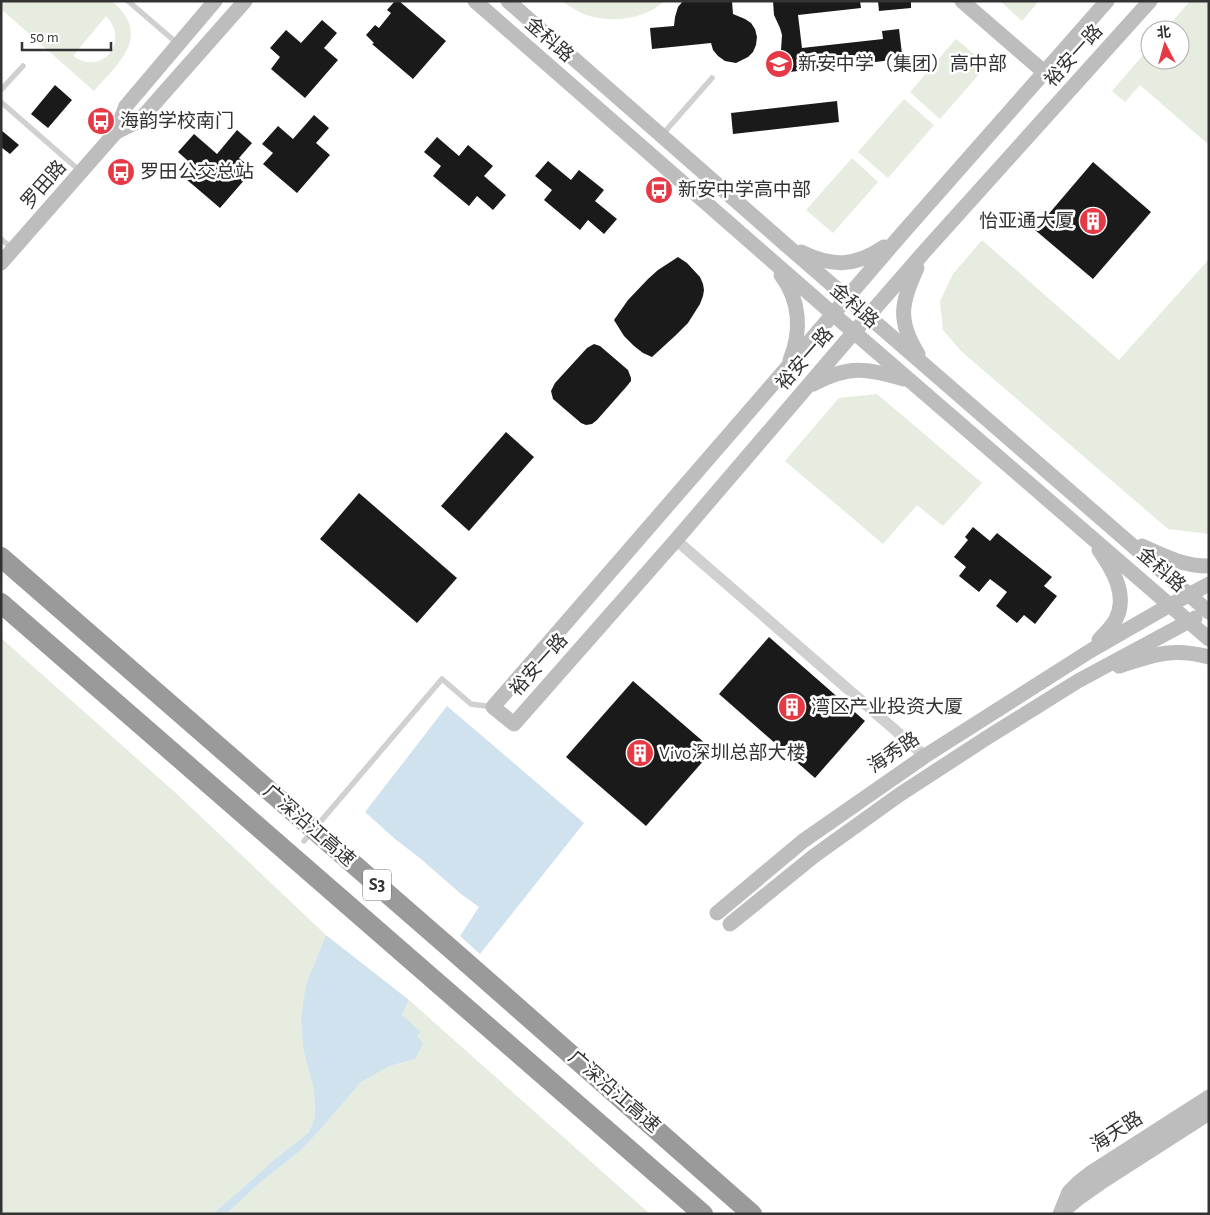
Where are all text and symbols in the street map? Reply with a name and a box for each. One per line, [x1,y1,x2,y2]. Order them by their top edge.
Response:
street label: 金科路 [521,13,578,66]
scale bar [22,20,111,52]
street label: 裕安一路 [1040,20,1106,91]
north arrow [1140,20,1190,70]
text: 北 [1156,24,1171,41]
text: 50 m [30,30,59,45]
school or university icon: 新安中学（集团）高中部 [764,49,794,79]
place label: 新安中学（集团）高中部 [798,53,1007,74]
bus stop icon: 海韵学校南门 [86,106,116,136]
place label: 海韵学校南门 [120,110,234,131]
street label: 罗田路 [17,157,70,213]
bus stop icon: 罗田公交总站 [106,157,136,187]
place label: 罗田公交总站 [140,161,254,182]
bus stop icon: 新安中学高中部 [644,175,674,205]
place label: 新安中学高中部 [678,179,811,200]
building icon: 怡亚通大厦 [1078,206,1108,236]
place label: 怡亚通大厦 [979,211,1074,231]
street label: 金科路 [826,279,883,332]
street label: 裕安一路 [771,323,837,394]
street label: 金科路 [1133,543,1190,596]
street label: 裕安一路 [505,629,571,700]
building icon: 湾区产业投资大厦 [777,692,807,722]
place label: 湾区产业投资大厦 [811,696,963,717]
street label: 海秀路 [864,728,923,777]
building icon: Vivo深圳总部大楼 [625,738,655,768]
place label: Vivo深圳总部大楼 [659,742,805,763]
street label: 广深沿江高速 [260,780,360,871]
road number: S3 [363,870,391,900]
street label: 广深沿江高速 [565,1046,665,1137]
street label: 海天路 [1087,1107,1146,1155]

